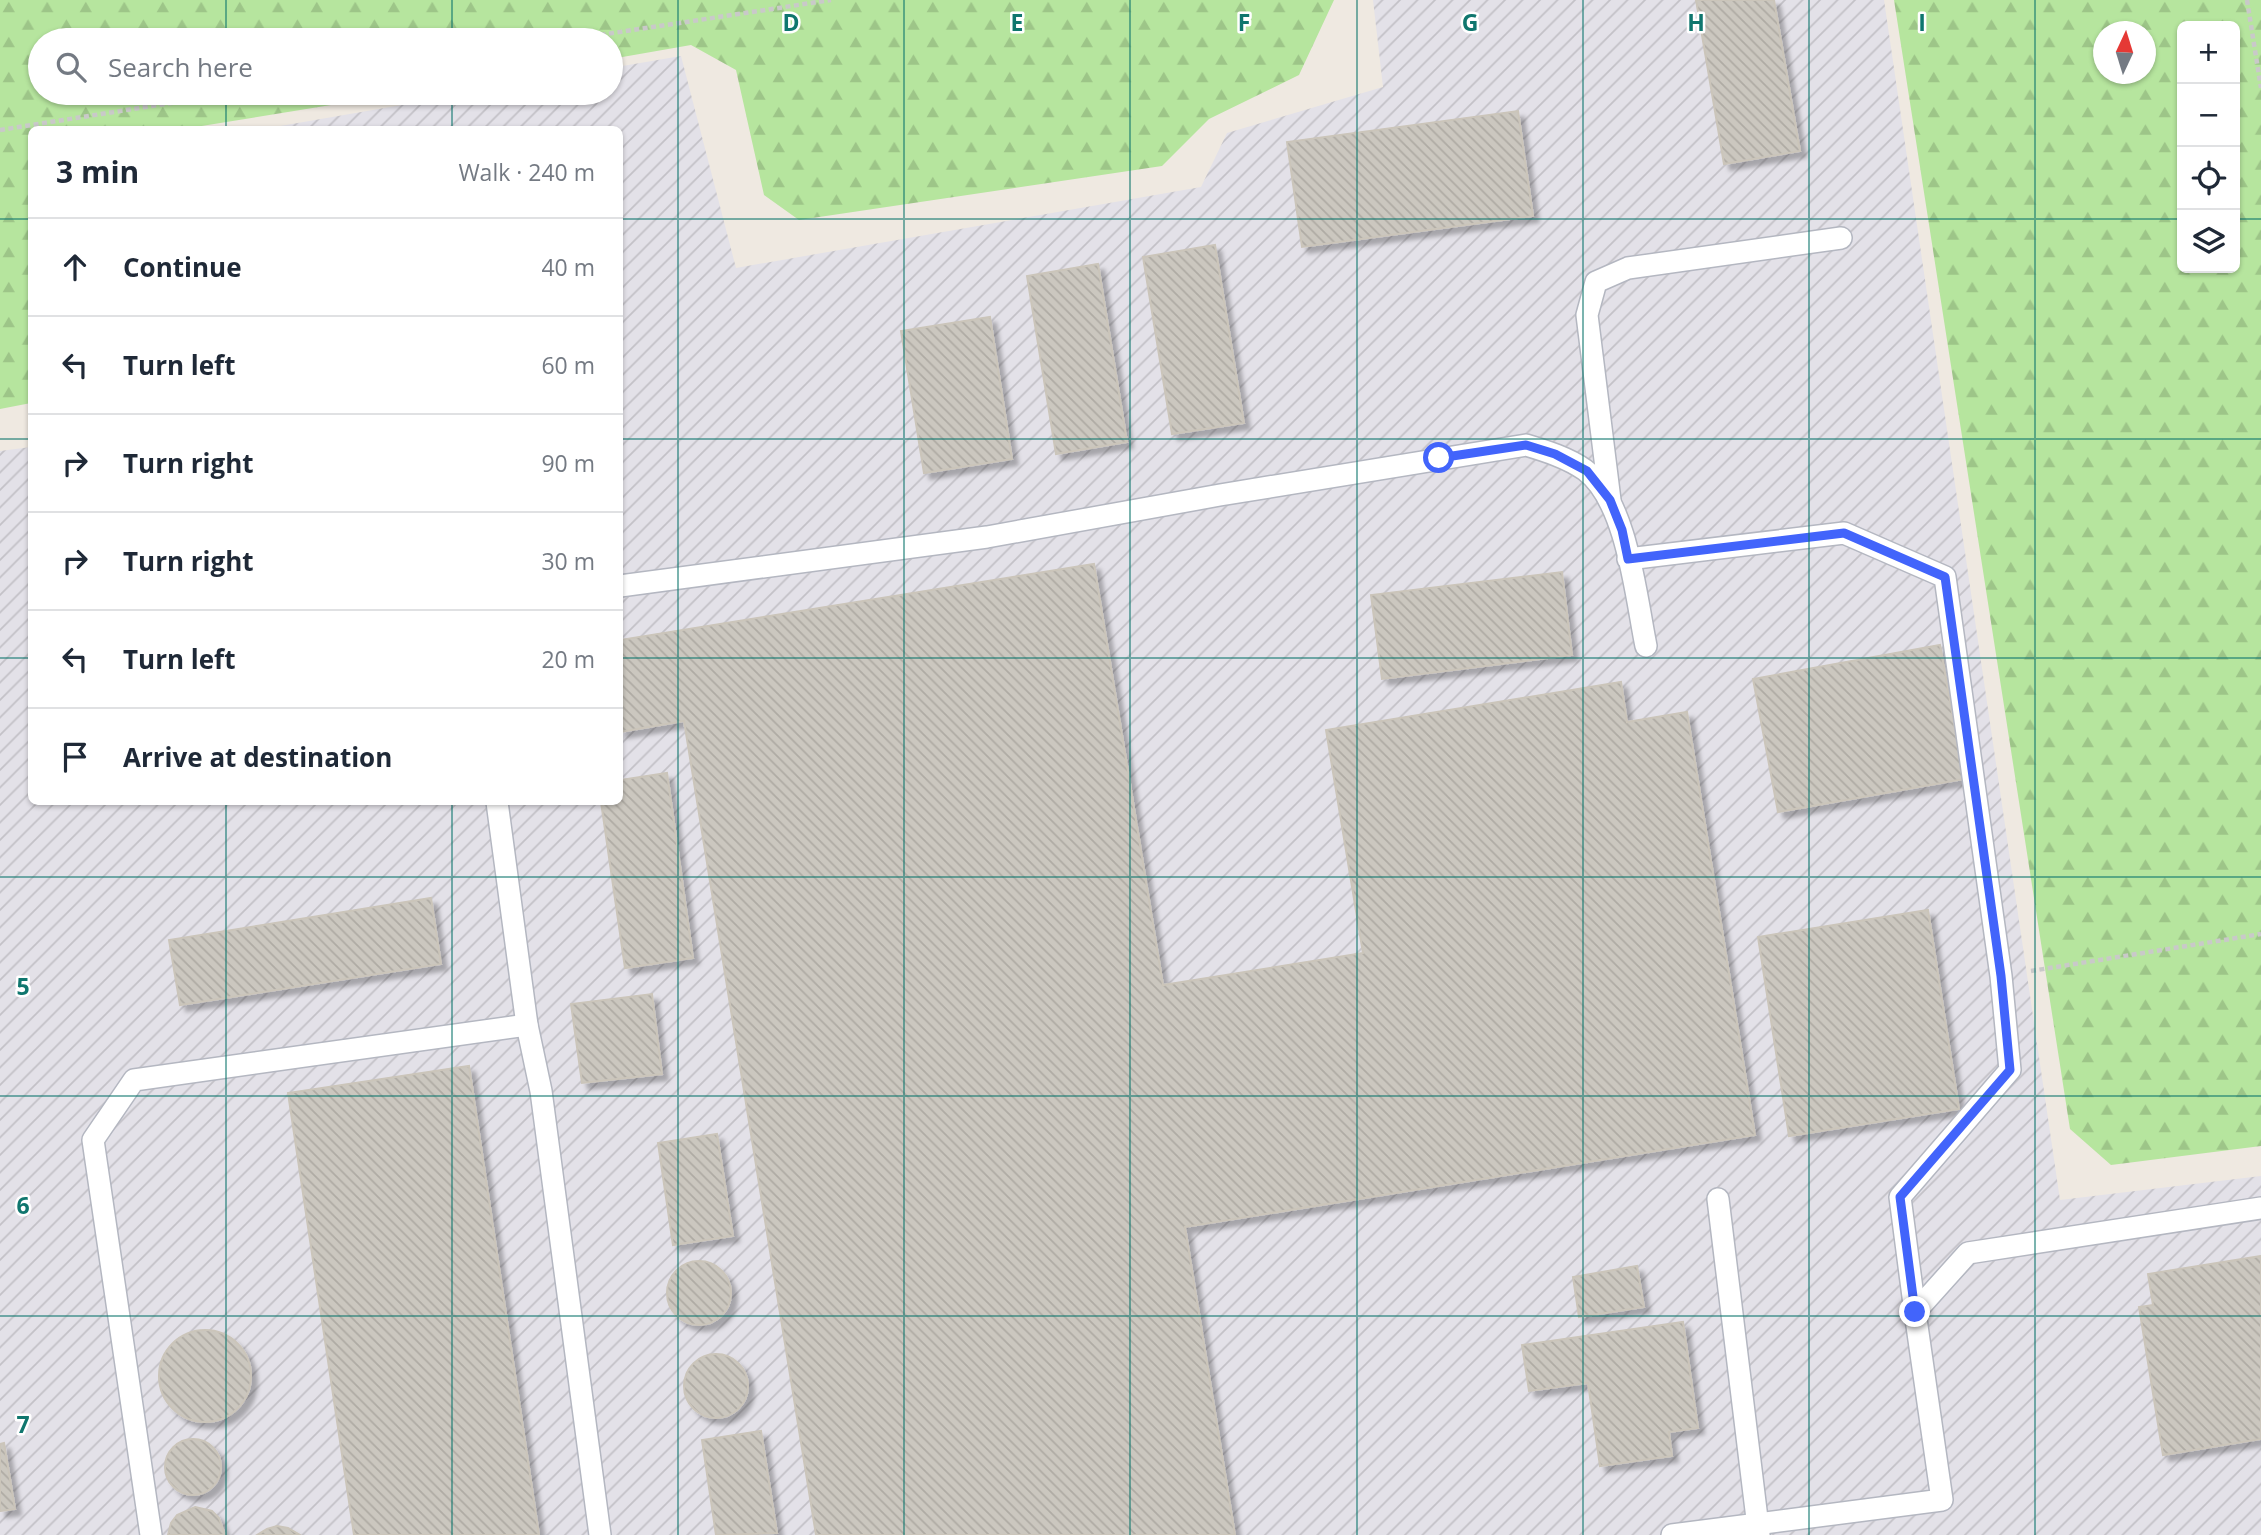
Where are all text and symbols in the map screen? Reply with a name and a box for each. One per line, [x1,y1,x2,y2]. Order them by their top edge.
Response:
text: D [782,6,800,38]
text: E [1011,6,1023,38]
text: F [1238,6,1250,38]
text: G [1462,6,1478,38]
text: H [1687,6,1705,38]
text: I [1918,6,1926,38]
north arrow [2093,21,2156,84]
map controls [2177,21,2240,273]
button: + [2177,21,2240,84]
search box [28,28,623,105]
icon: search [52,48,90,86]
text: Search here [108,49,253,85]
button: − [2177,84,2240,147]
button: locate [2177,147,2240,210]
text: 3 min [56,151,139,192]
text: Walk · 240 m [458,156,595,188]
button: layers [2177,210,2240,273]
icon: ahead [56,248,94,286]
text: Continue [123,249,242,285]
text: 40 m [541,251,595,283]
icon: left [56,346,94,384]
text: Turn left [123,347,235,383]
text: 60 m [541,349,595,381]
route start [1423,442,1454,473]
icon: right [56,444,94,482]
text: Turn right [123,445,254,481]
text: 90 m [541,447,595,479]
icon: right [56,542,94,580]
text: Turn right [123,543,254,579]
text: 30 m [541,545,595,577]
icon: left [56,640,94,678]
text: Turn left [123,641,235,677]
text: 20 m [541,643,595,675]
icon: arrive [56,738,94,776]
text: Arrive at destination [123,739,392,775]
text: 5 [16,970,30,1002]
text: 6 [16,1189,30,1221]
route end [1899,1296,1930,1327]
text: 7 [16,1408,30,1440]

